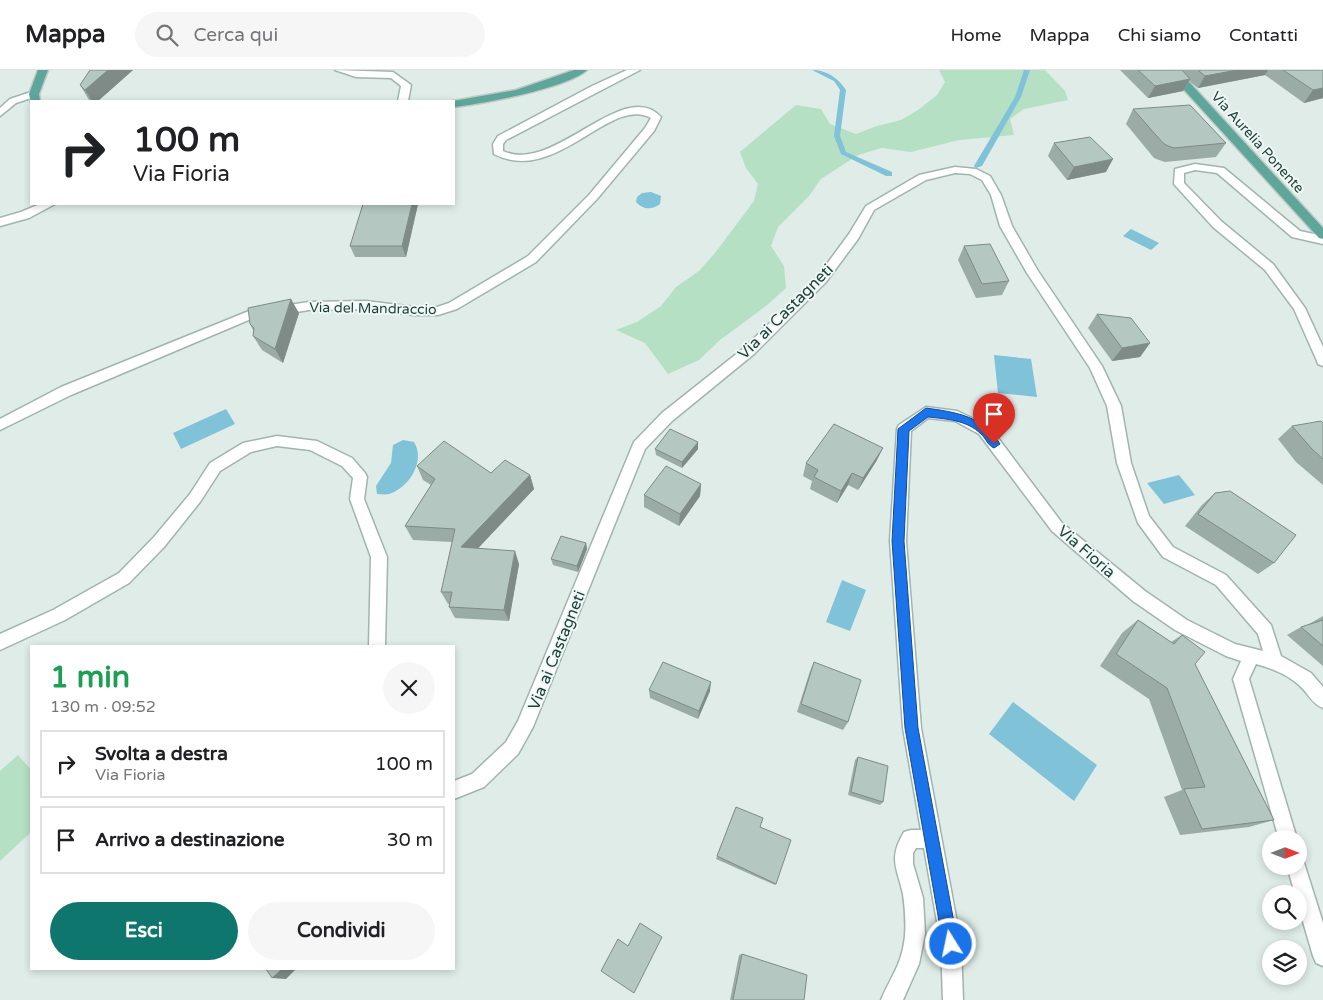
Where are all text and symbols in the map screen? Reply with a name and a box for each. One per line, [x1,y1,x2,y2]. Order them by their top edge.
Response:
search box [135,12,485,57]
text: Mappa [25,20,105,49]
icon: search [153,21,181,49]
text: Cerca qui [193,24,278,46]
text: Home [950,24,1001,46]
text: Mappa [1029,24,1090,46]
text: Chi siamo [1118,24,1201,46]
text: Contatti [1229,24,1298,46]
street label: Via Aurelia Ponente [1208,88,1308,197]
text: 100 m [133,119,240,161]
icon: right [50,120,115,185]
text: Via Fioria [133,161,230,187]
street label: Via ai Castagneti [734,260,838,364]
street label: Via del Mandraccio [309,299,437,318]
pin [973,393,1015,444]
icon: arrive [980,400,1008,428]
street label: Via Fioria [1053,521,1119,582]
street label: Via ai Castagneti [524,588,590,713]
text: 1 min [50,659,130,696]
button: close [383,662,435,714]
text: 130 m · 09:52 [50,697,156,717]
text: Svolta a destra [95,743,228,765]
icon: right [52,750,80,778]
text: 100 m [375,753,433,775]
text: Via Fioria [95,765,165,785]
icon: arrive [52,826,80,854]
text: Arrivo a destinazione [95,829,285,851]
text: 30 m [387,829,433,851]
north arrow [1262,830,1308,875]
map controls [1262,830,1307,985]
button: search [1262,885,1307,930]
button: Esci [50,902,238,960]
button: Condividi [248,902,435,960]
position arrow [924,917,976,969]
button: layers [1262,940,1307,985]

